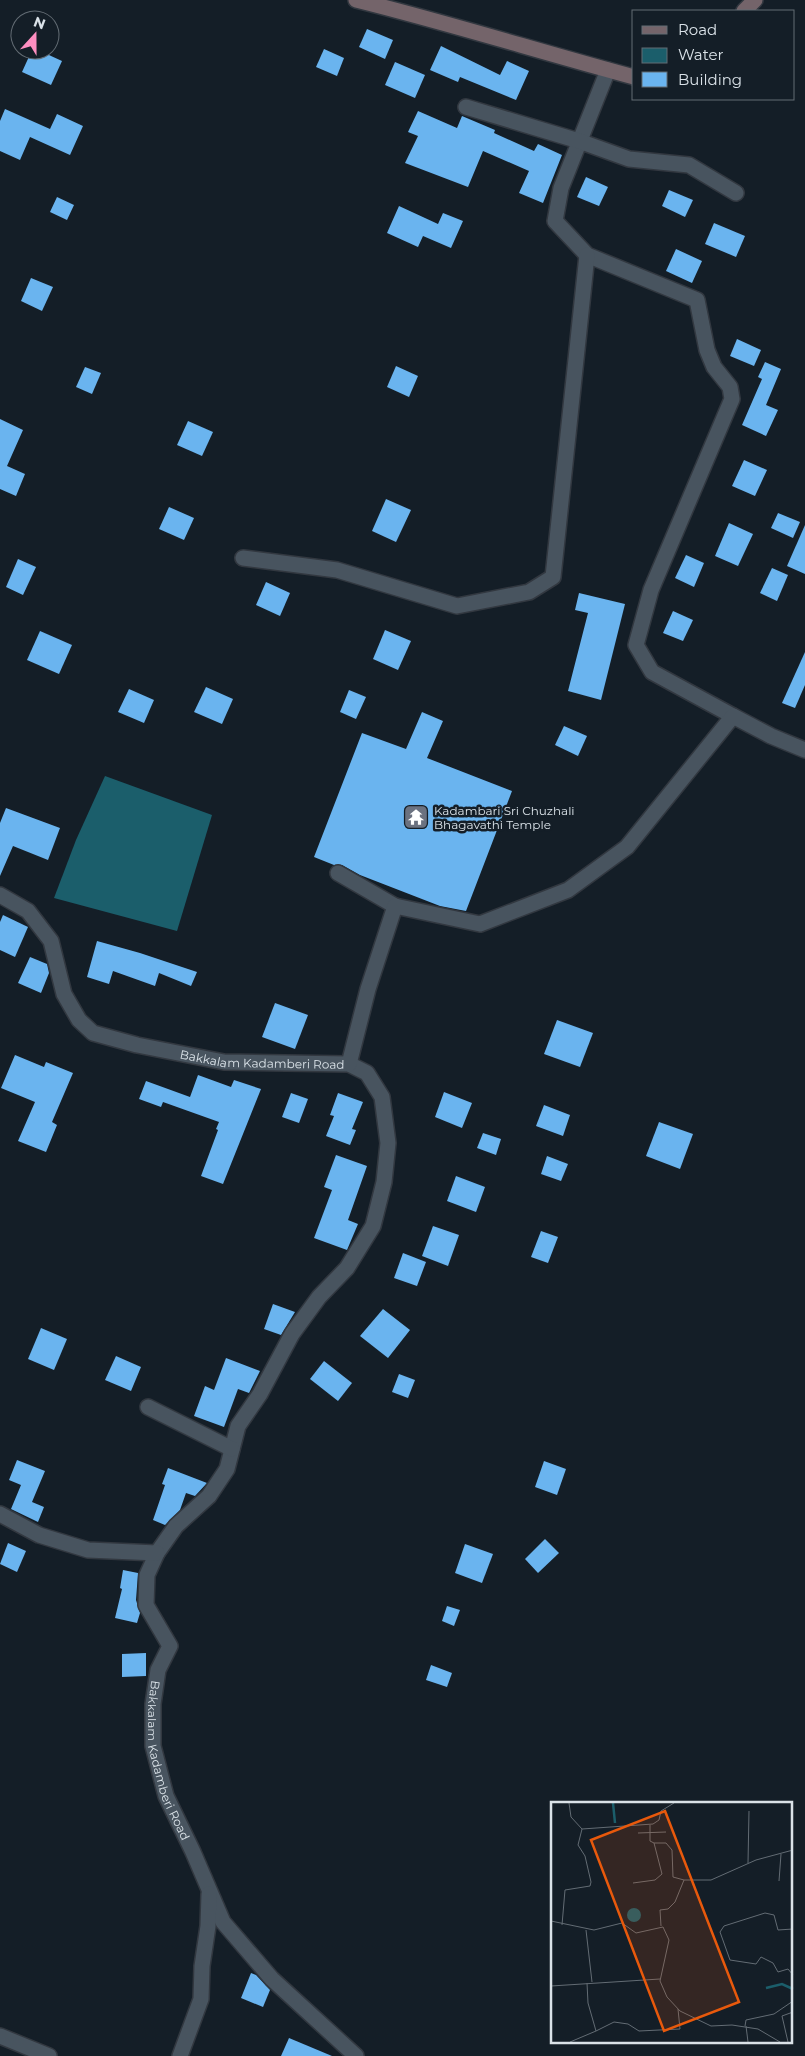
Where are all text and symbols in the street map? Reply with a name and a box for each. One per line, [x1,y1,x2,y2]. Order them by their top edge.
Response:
north arrow [10,10,60,60]
legend [632,10,795,100]
text: N [31,12,48,33]
text: Road [678,20,717,39]
text: Water [678,45,724,64]
text: Building [678,70,742,89]
place label: Kadambari Sri Chuzhali Bhagavathi Temple [434,803,575,832]
temple icon: Kadambari Sri Chuzhali Bhagavathi Temple [403,804,429,830]
street label: Bakkalam Kadamberi Road [179,1046,345,1071]
street label: Bakkalam Kadamberi Road [145,1680,194,1842]
inset map [551,1802,792,2044]

